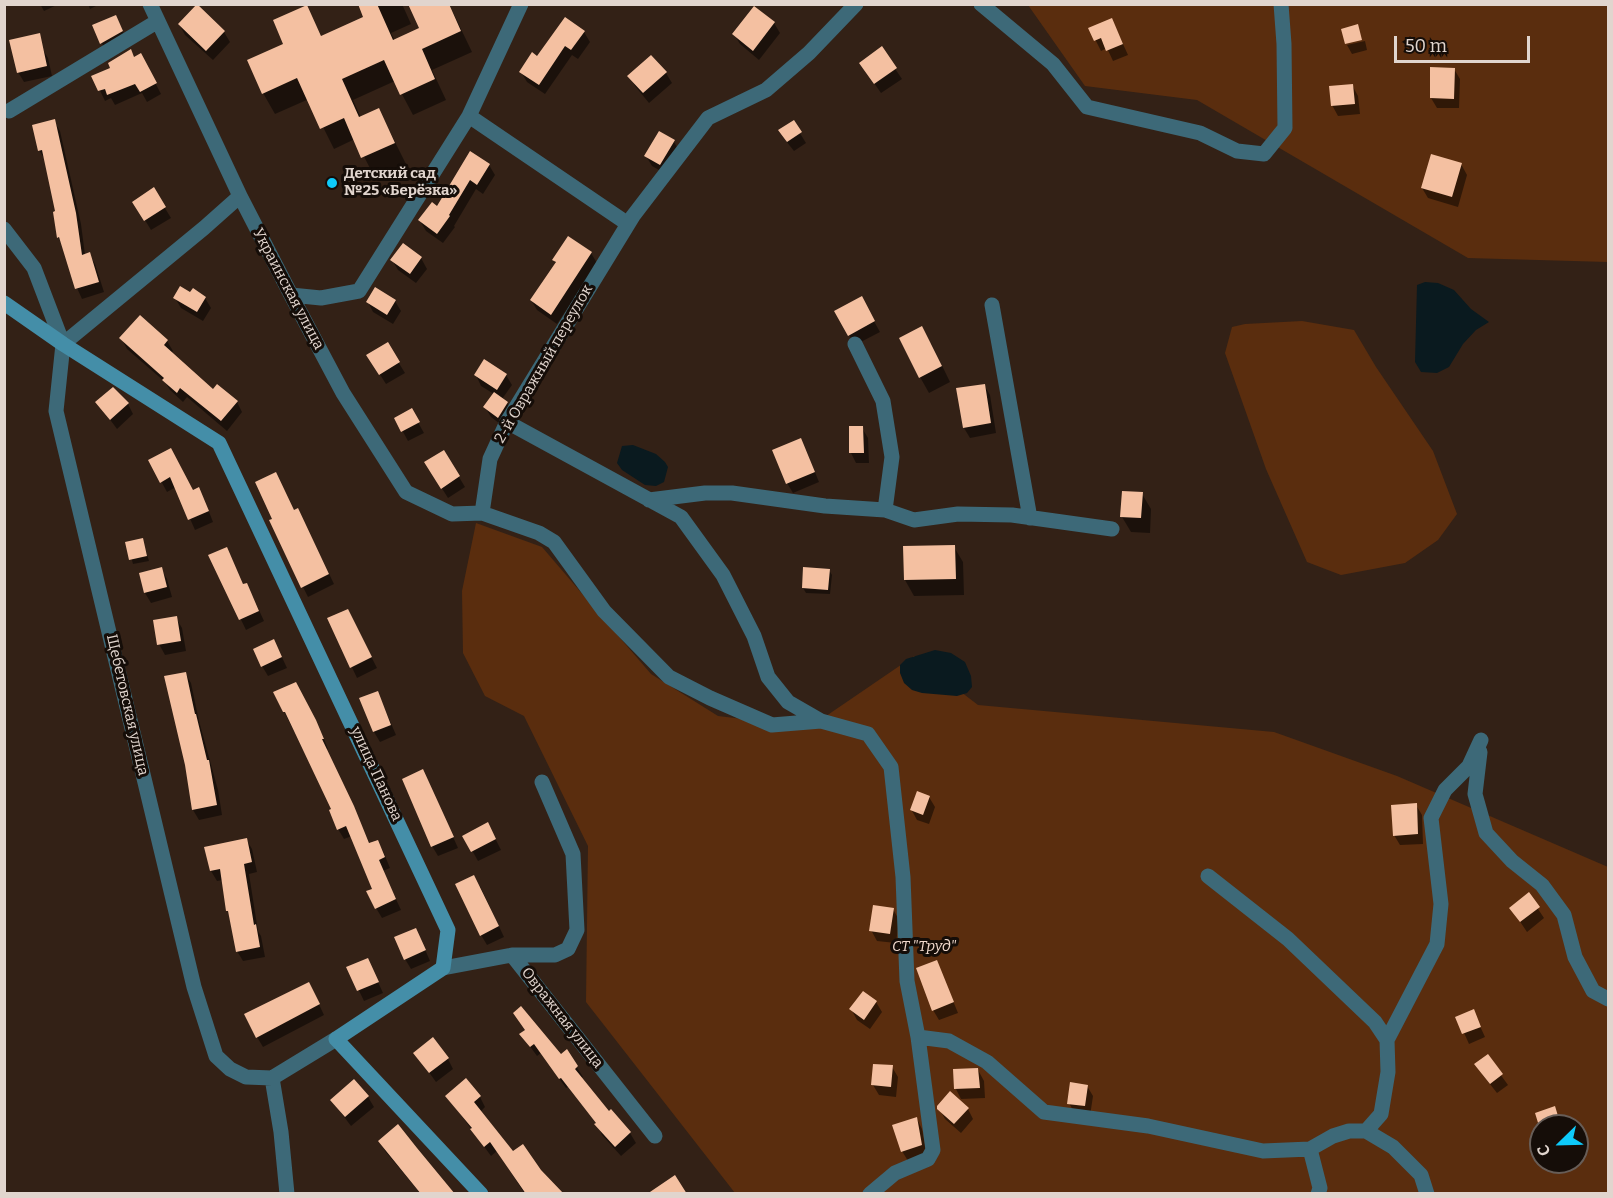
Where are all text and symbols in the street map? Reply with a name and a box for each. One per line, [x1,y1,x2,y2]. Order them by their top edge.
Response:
scale bar [1397,24,1534,62]
text: 50 m [1405,35,1447,57]
place label: Детский сад №25 «Берёзка» [344,165,457,200]
marker: Детский сад №25 «Берёзка» [325,176,339,190]
street label: Украинская улица [248,225,328,353]
street label: 2-й Овражный переулок [491,281,597,447]
street label: Щебетовская улица [102,633,152,777]
street label: улица Панова [346,724,406,824]
park label: СТ "Труд" [892,938,956,956]
street label: Овражная улица [517,964,607,1072]
north arrow [1529,1114,1589,1174]
text: С [1533,1142,1555,1159]

